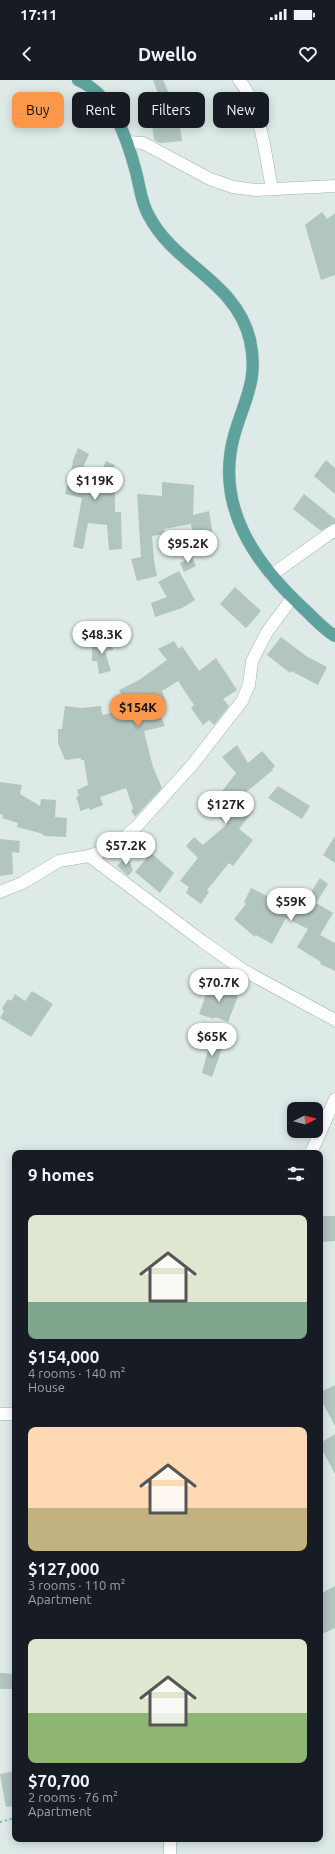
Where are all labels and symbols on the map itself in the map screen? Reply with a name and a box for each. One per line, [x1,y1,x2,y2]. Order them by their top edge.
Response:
pin: $119K [67,467,123,501]
pin: $95.2K [155,530,221,564]
pin: $48.3K [69,621,135,655]
pin: $154K [110,694,166,728]
pin: $127K [198,791,254,825]
pin: $57.2K [93,832,159,866]
pin: $59K [267,888,315,922]
pin: $70.7K [186,969,252,1003]
pin: $65K [188,1023,236,1057]
north arrow [287,1102,323,1138]

